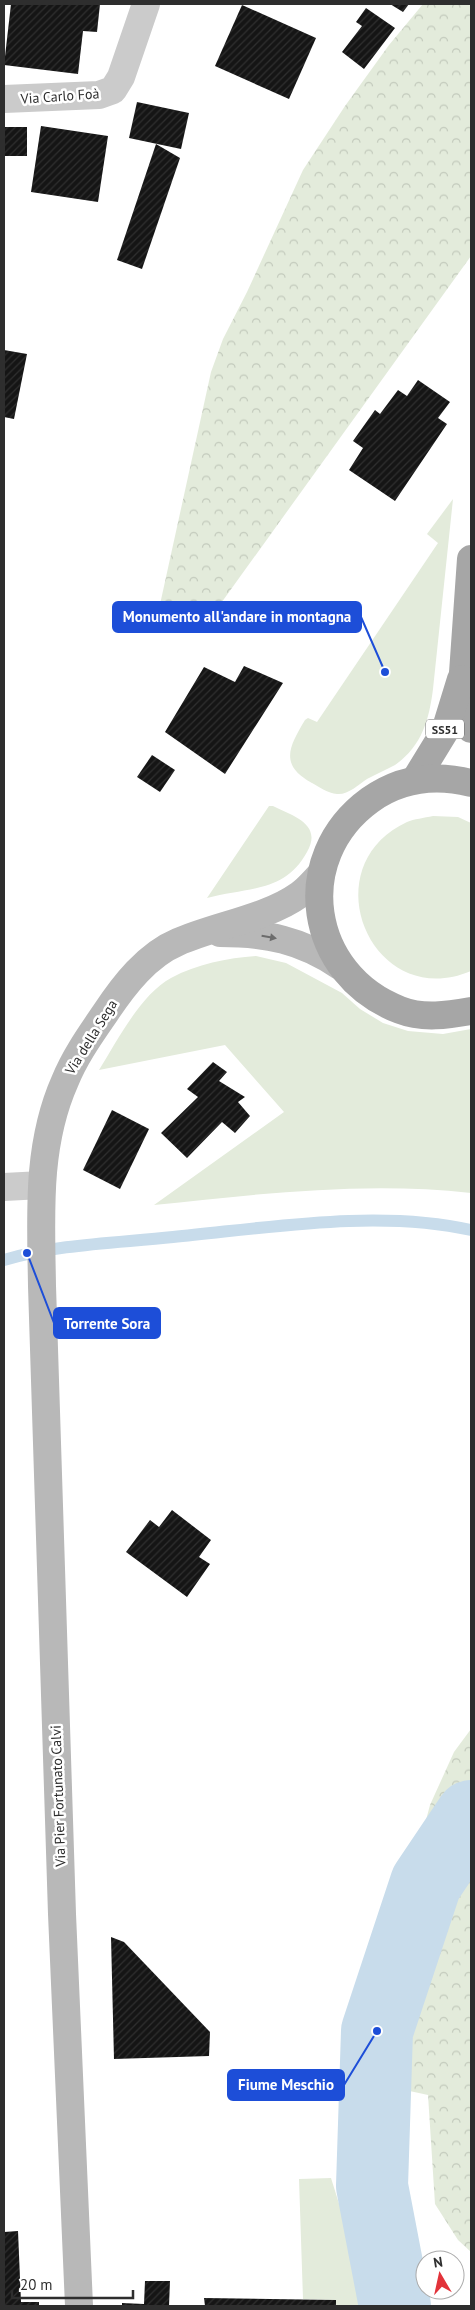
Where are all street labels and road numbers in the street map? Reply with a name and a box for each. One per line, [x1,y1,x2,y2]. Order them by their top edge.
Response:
street label: Via Carlo Foà [19,84,100,108]
road number: SS51 [426,720,464,739]
street label: Via della Sega [60,996,121,1079]
street label: Via Pier Fortunato Calvi [47,1725,69,1868]

